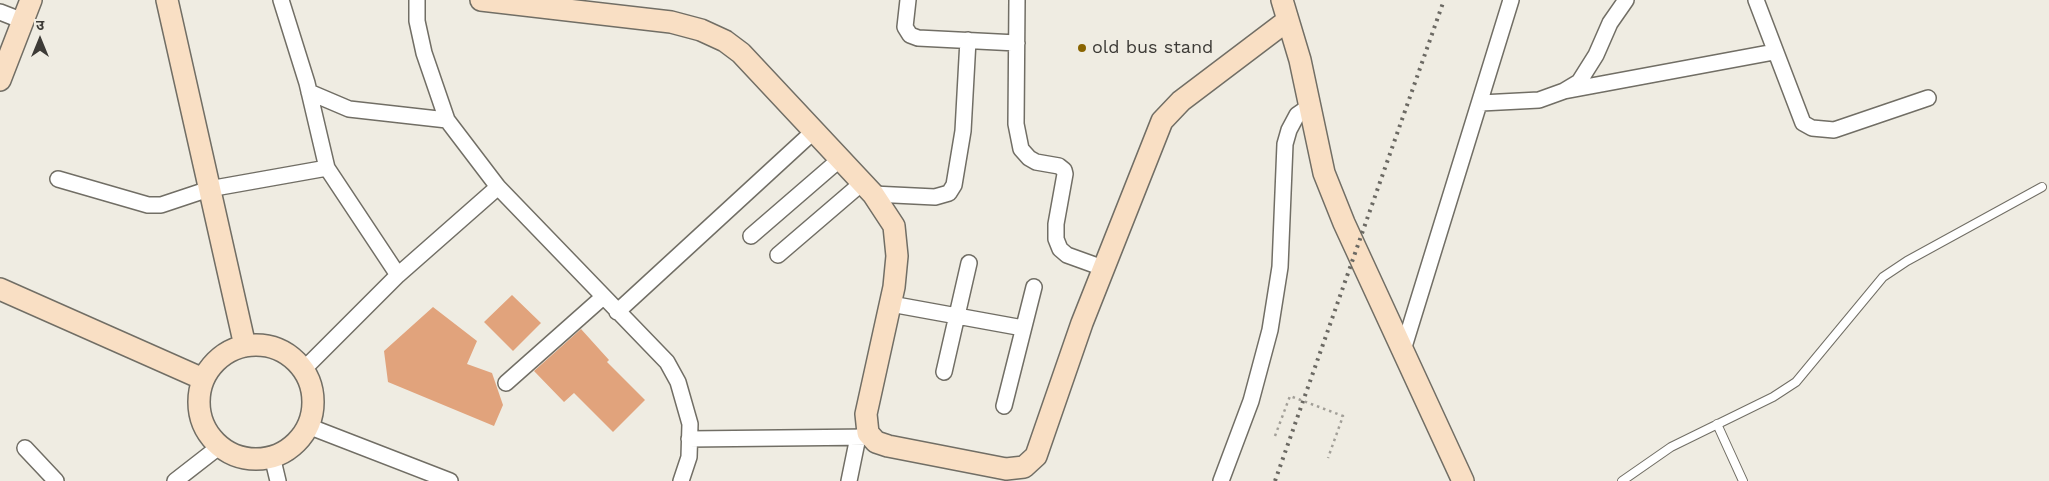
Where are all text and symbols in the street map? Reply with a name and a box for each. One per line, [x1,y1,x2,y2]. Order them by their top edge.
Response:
north arrow [15,15,65,65]
text: उ [36,17,44,33]
place label: old bus stand [1092,37,1213,59]
marker: old bus stand [1076,42,1088,54]

